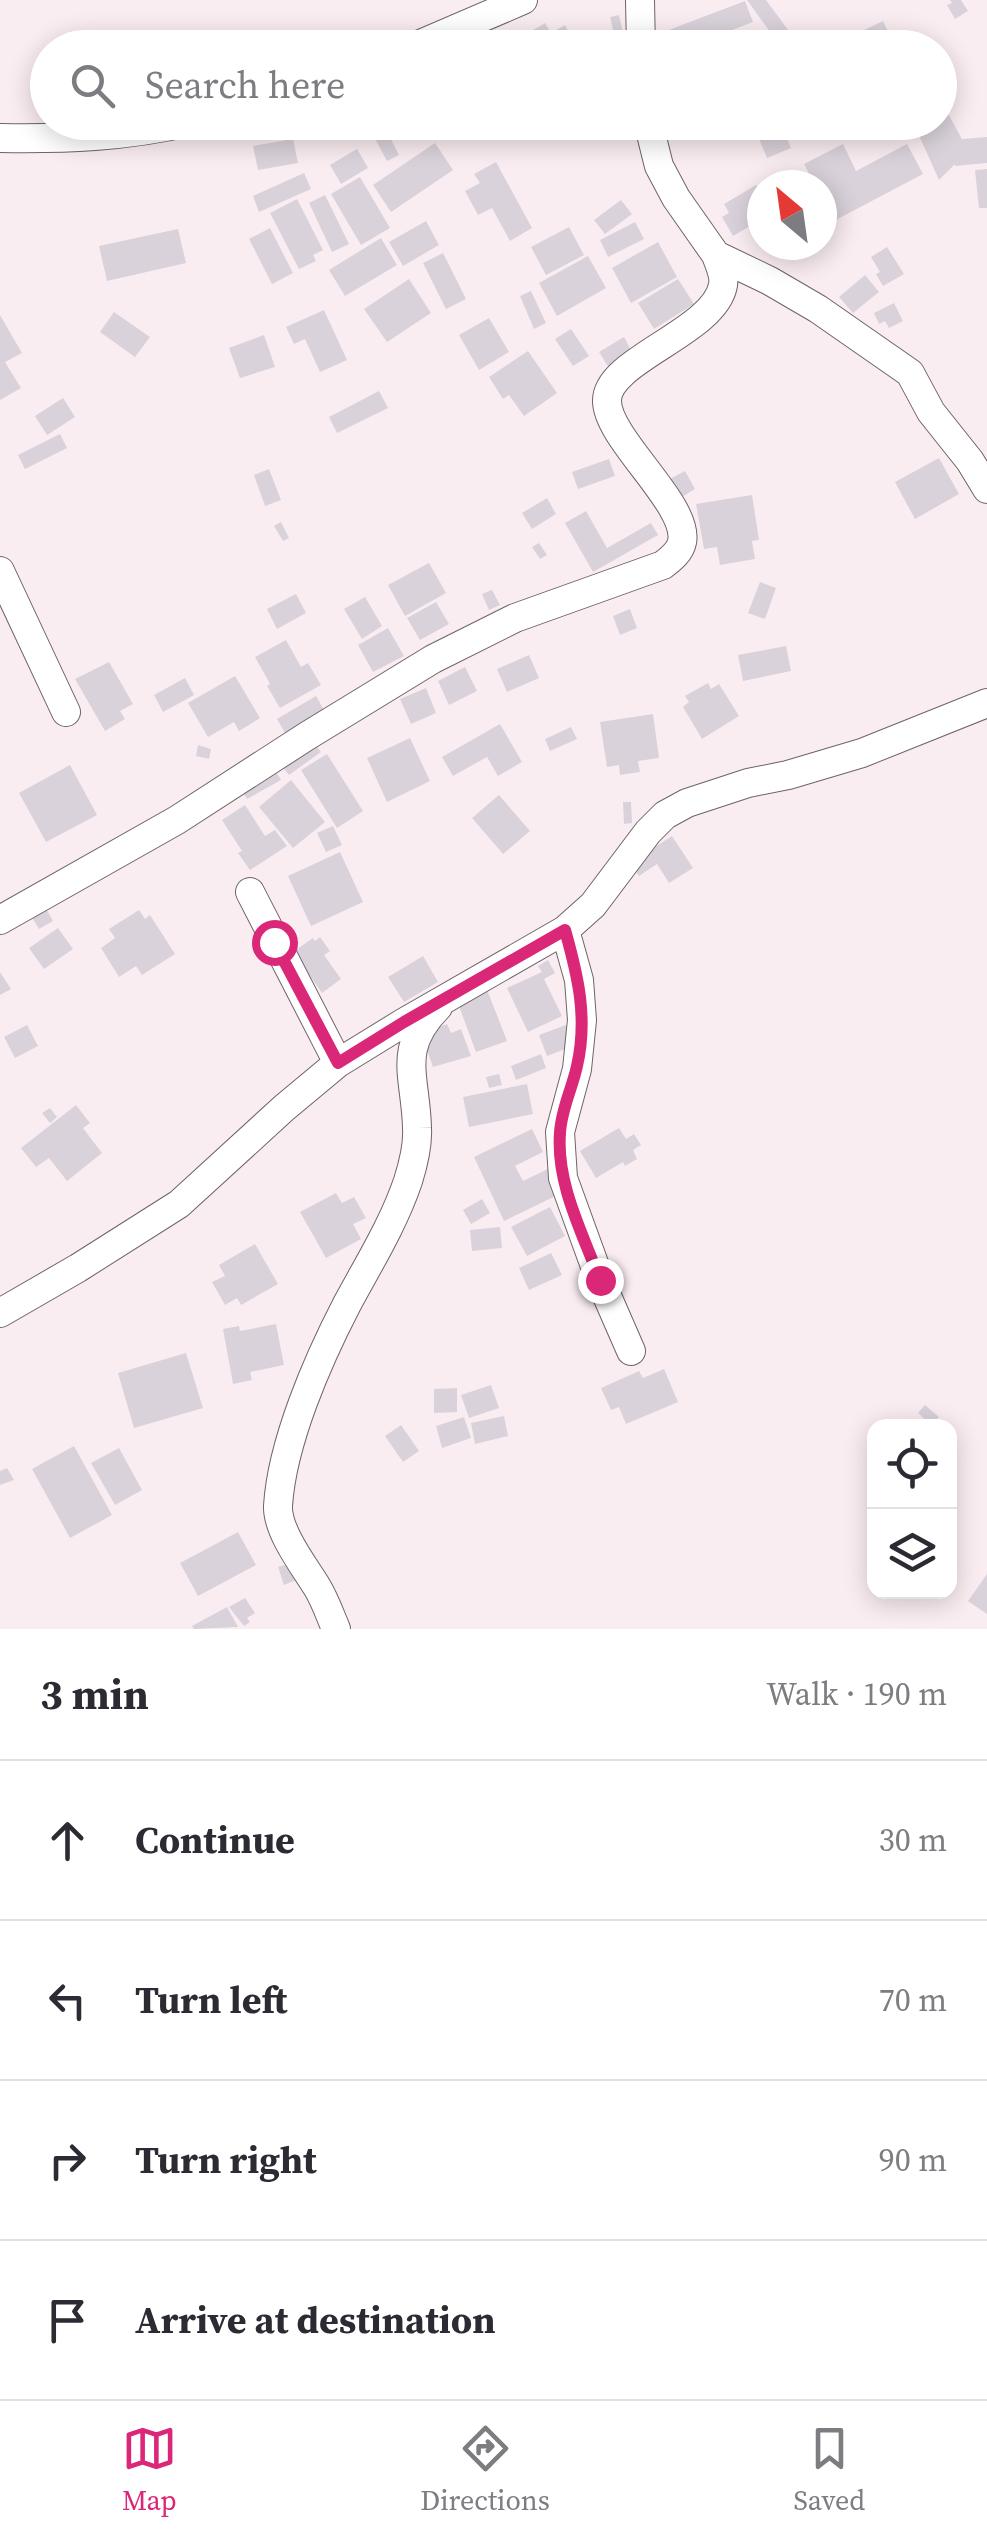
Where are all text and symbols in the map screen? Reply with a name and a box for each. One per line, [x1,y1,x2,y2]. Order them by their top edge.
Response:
search box [30,30,957,140]
icon: search [65,58,120,113]
text: Search here [145,59,345,111]
north arrow [747,170,837,260]
route start [252,920,298,966]
route end [578,1258,624,1304]
map controls [867,1419,957,1599]
button: locate [867,1419,957,1509]
button: layers [867,1509,957,1599]
text: 3 min [40,1665,149,1723]
text: Walk · 190 m [766,1672,947,1716]
icon: ahead [40,1813,95,1868]
text: Continue [135,1814,295,1866]
text: 30 m [879,1818,947,1862]
icon: left [40,1973,95,2028]
text: Turn left [135,1974,287,2026]
text: 70 m [879,1978,947,2022]
icon: right [40,2133,95,2188]
text: Turn right [135,2134,317,2186]
text: 90 m [879,2138,947,2182]
icon: arrive [40,2293,95,2348]
text: Arrive at destination [135,2294,496,2346]
tab: Map [122,2421,177,2519]
tab: Directions [420,2421,550,2519]
tab: Saved [793,2421,865,2519]

